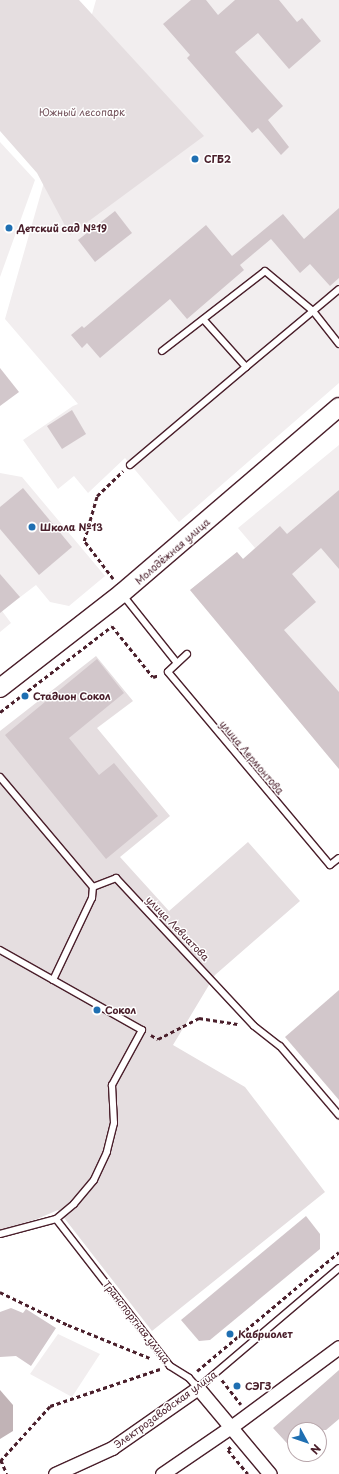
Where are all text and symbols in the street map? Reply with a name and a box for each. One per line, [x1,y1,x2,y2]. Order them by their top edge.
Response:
park label: Южный лесопарк [39,106,125,118]
marker: СГБ2 [189,153,201,165]
place label: СГБ2 [204,153,231,165]
place label: Детский сад №19 [17,222,107,234]
marker: Детский сад №19 [4,223,14,233]
street label: Молодёжная улица [132,515,212,587]
place label: Школа №13 [40,521,103,533]
marker: Школа №13 [27,522,37,532]
place label: Стадион Сокол [33,690,111,702]
marker: Стадион Сокол [20,691,30,701]
street label: улица Лермонтова [217,717,287,797]
street label: улица Левиатова [144,893,212,963]
place label: Сокол [105,1004,136,1016]
marker: Сокол [92,1005,102,1015]
street label: Транспортная улица [101,1278,173,1366]
place label: Кабриолет [238,1328,293,1340]
marker: Кабриолет [225,1329,235,1339]
street label: Электрозаводская улица [111,1367,219,1451]
place label: СЭГЗ [245,1380,271,1392]
marker: СЭГЗ [232,1381,242,1391]
north arrow [287,1422,327,1462]
text: N [306,1441,325,1458]

